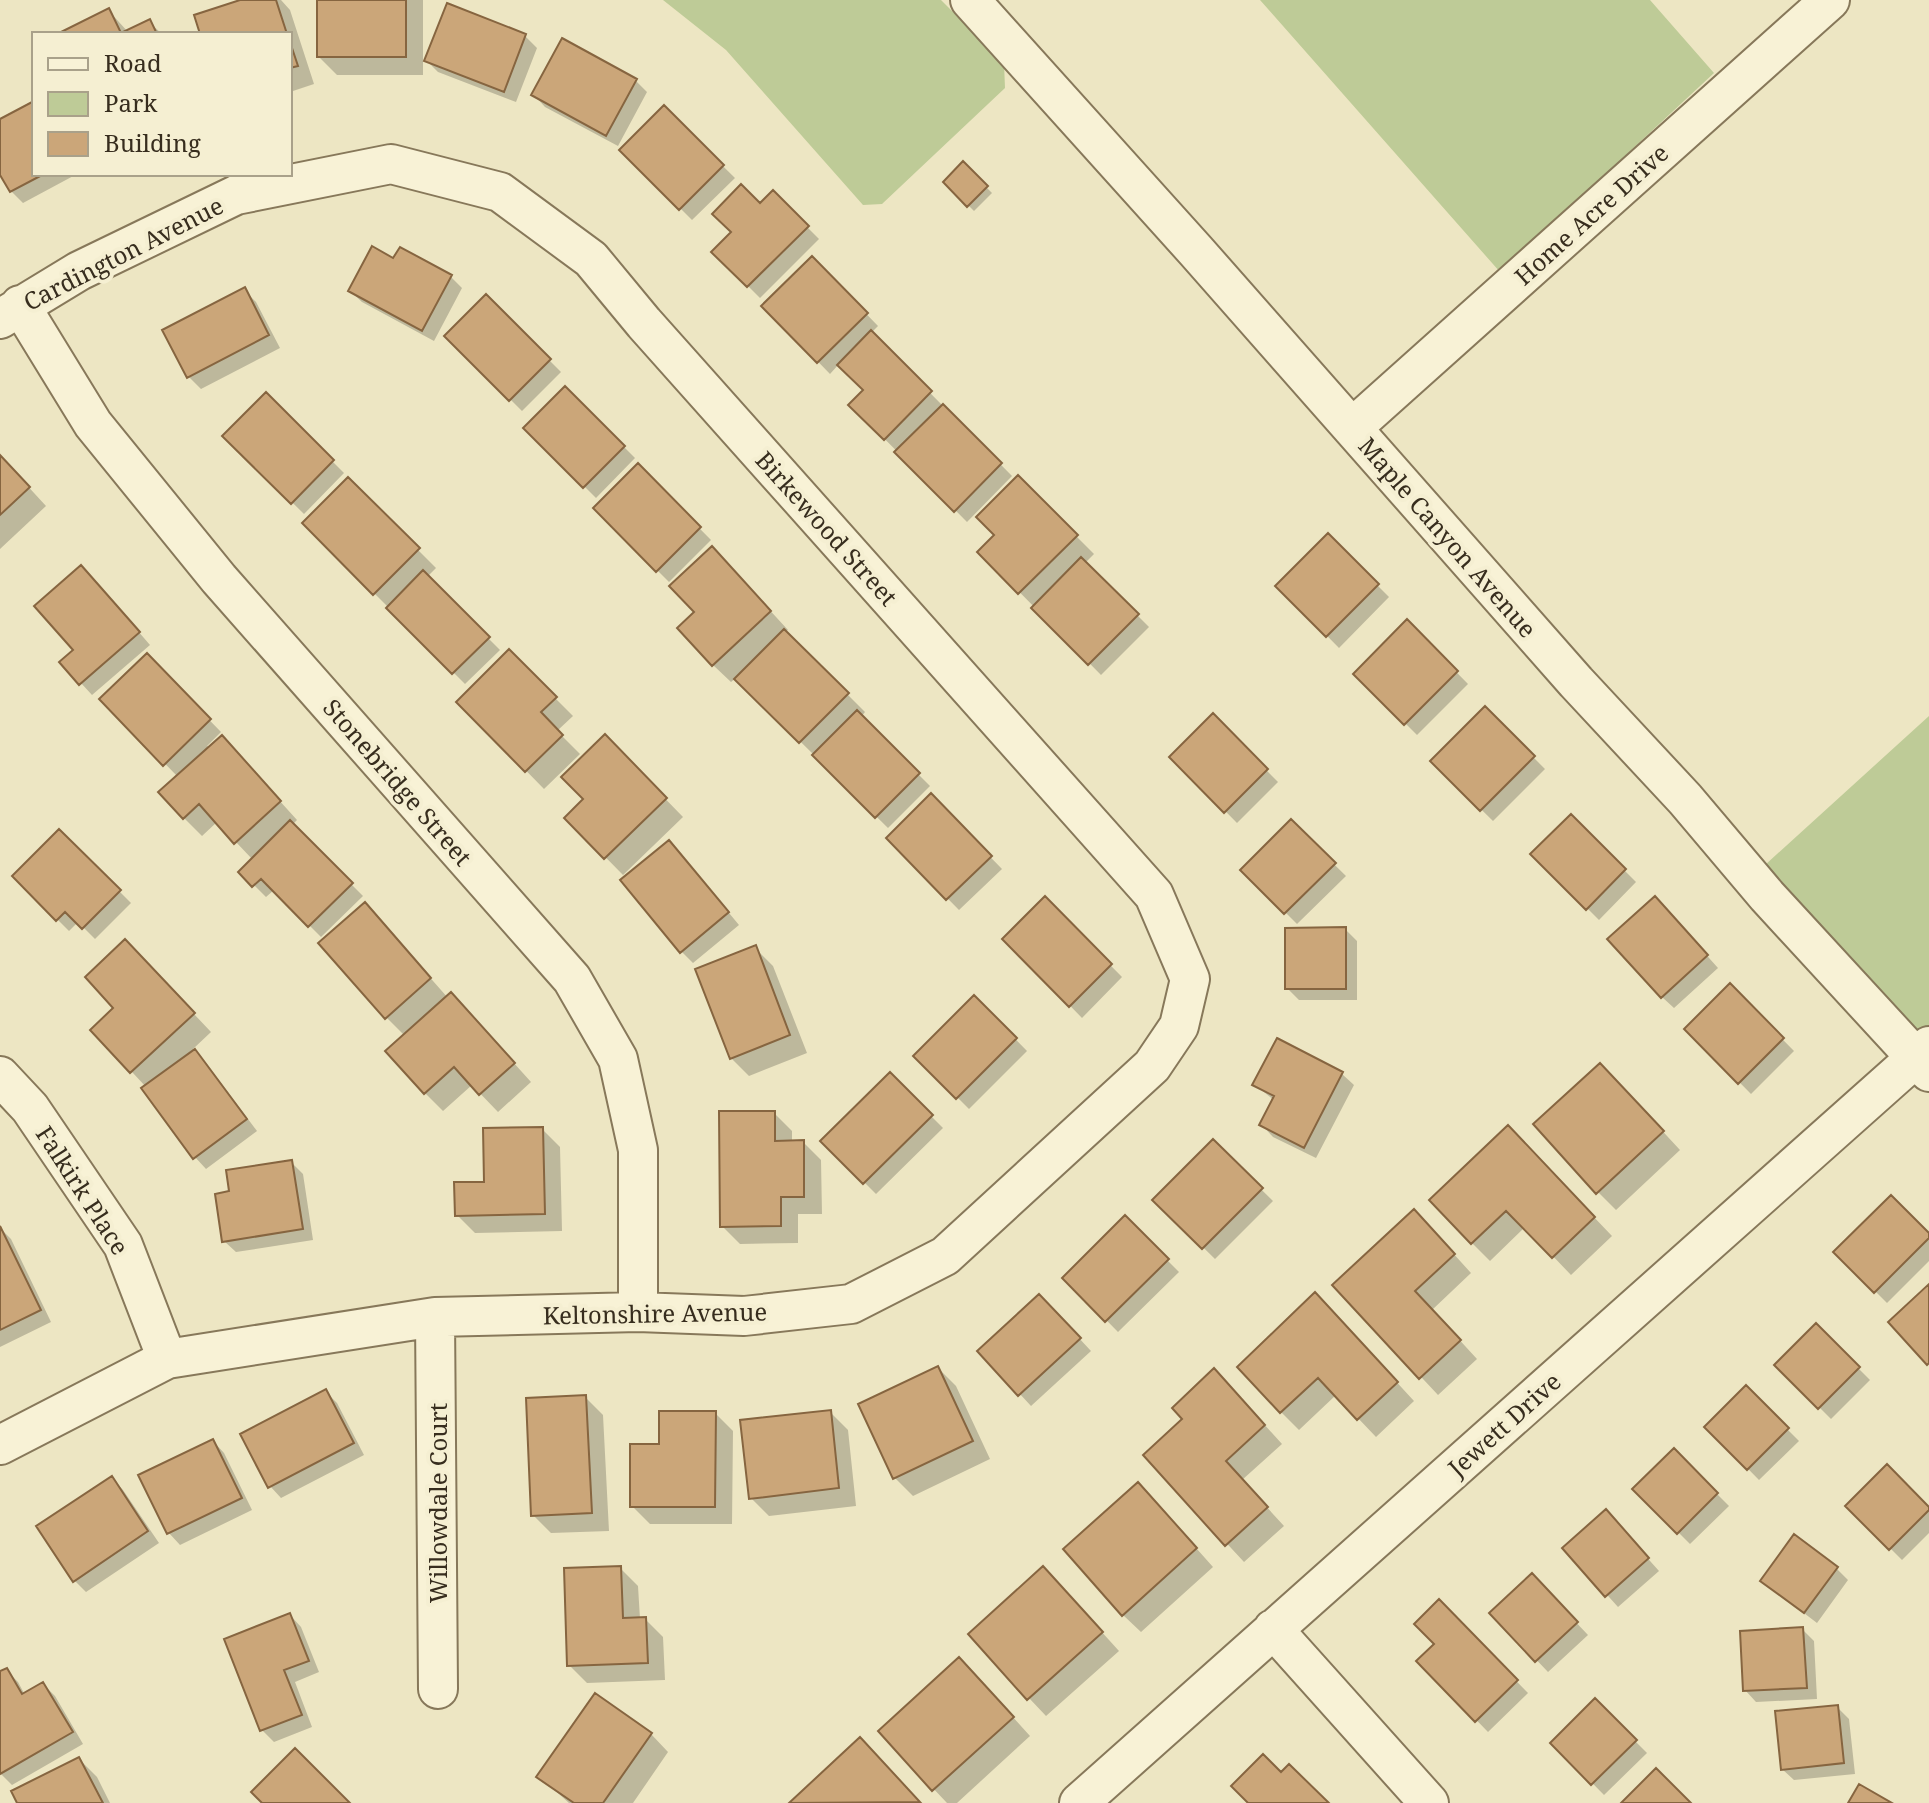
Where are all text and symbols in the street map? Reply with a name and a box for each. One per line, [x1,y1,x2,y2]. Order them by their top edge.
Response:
legend [32,32,292,176]
text: Road [104,46,162,79]
text: Park [104,86,158,119]
text: Building [104,126,201,159]
street label: Home Acre Drive [1507,136,1675,292]
street label: Cardington Avenue [17,188,229,318]
street label: Maple Canyon Avenue [1352,430,1544,644]
street label: Birkewood Street [749,444,905,612]
street label: Stonebridge Street [316,692,480,872]
street label: Falkirk Place [29,1119,137,1261]
street label: Keltonshire Avenue [543,1295,767,1331]
street label: Jewett Drive [1440,1364,1568,1484]
street label: Willowdale Court [421,1403,454,1603]

